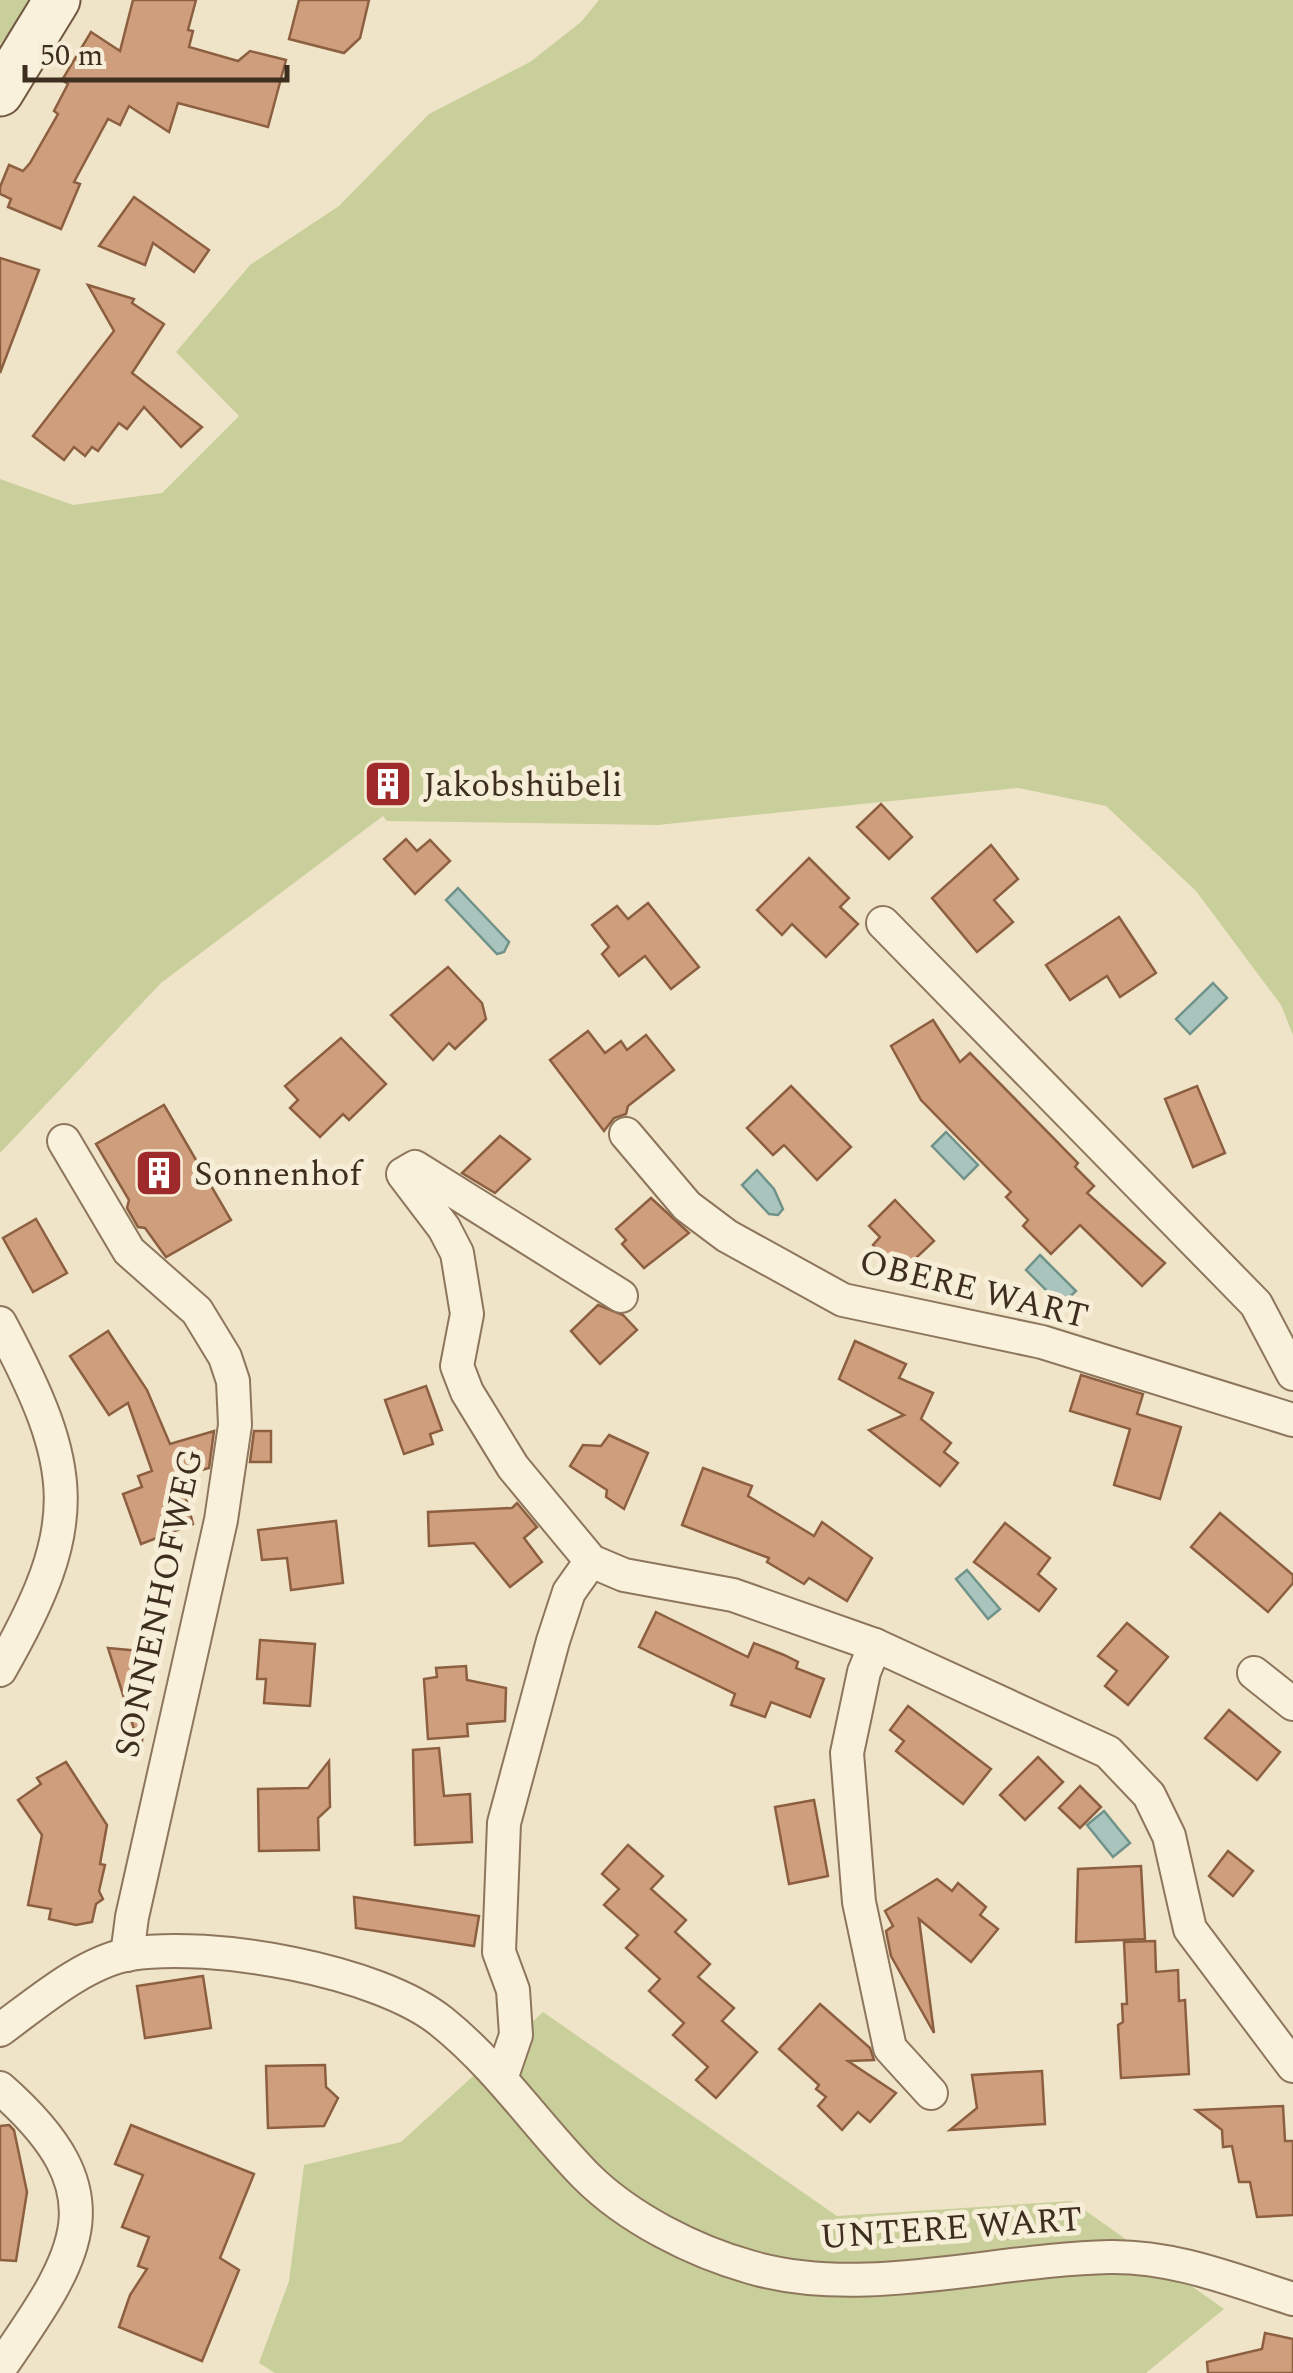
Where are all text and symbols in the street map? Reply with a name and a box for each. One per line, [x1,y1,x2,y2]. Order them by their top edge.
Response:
scale bar [25,20,288,82]
text: 50 m [40,33,103,79]
building icon: Jakobshübeli [362,758,414,810]
place label: Jakobshübeli [423,759,623,812]
building icon: Sonnenhof [133,1147,185,1199]
place label: Sonnenhof [194,1148,365,1201]
street label: OBERE WART [854,1235,1094,1344]
street label: SONNENHOFWEG [101,1444,218,1763]
street label: UNTERE WART [818,2193,1084,2264]

